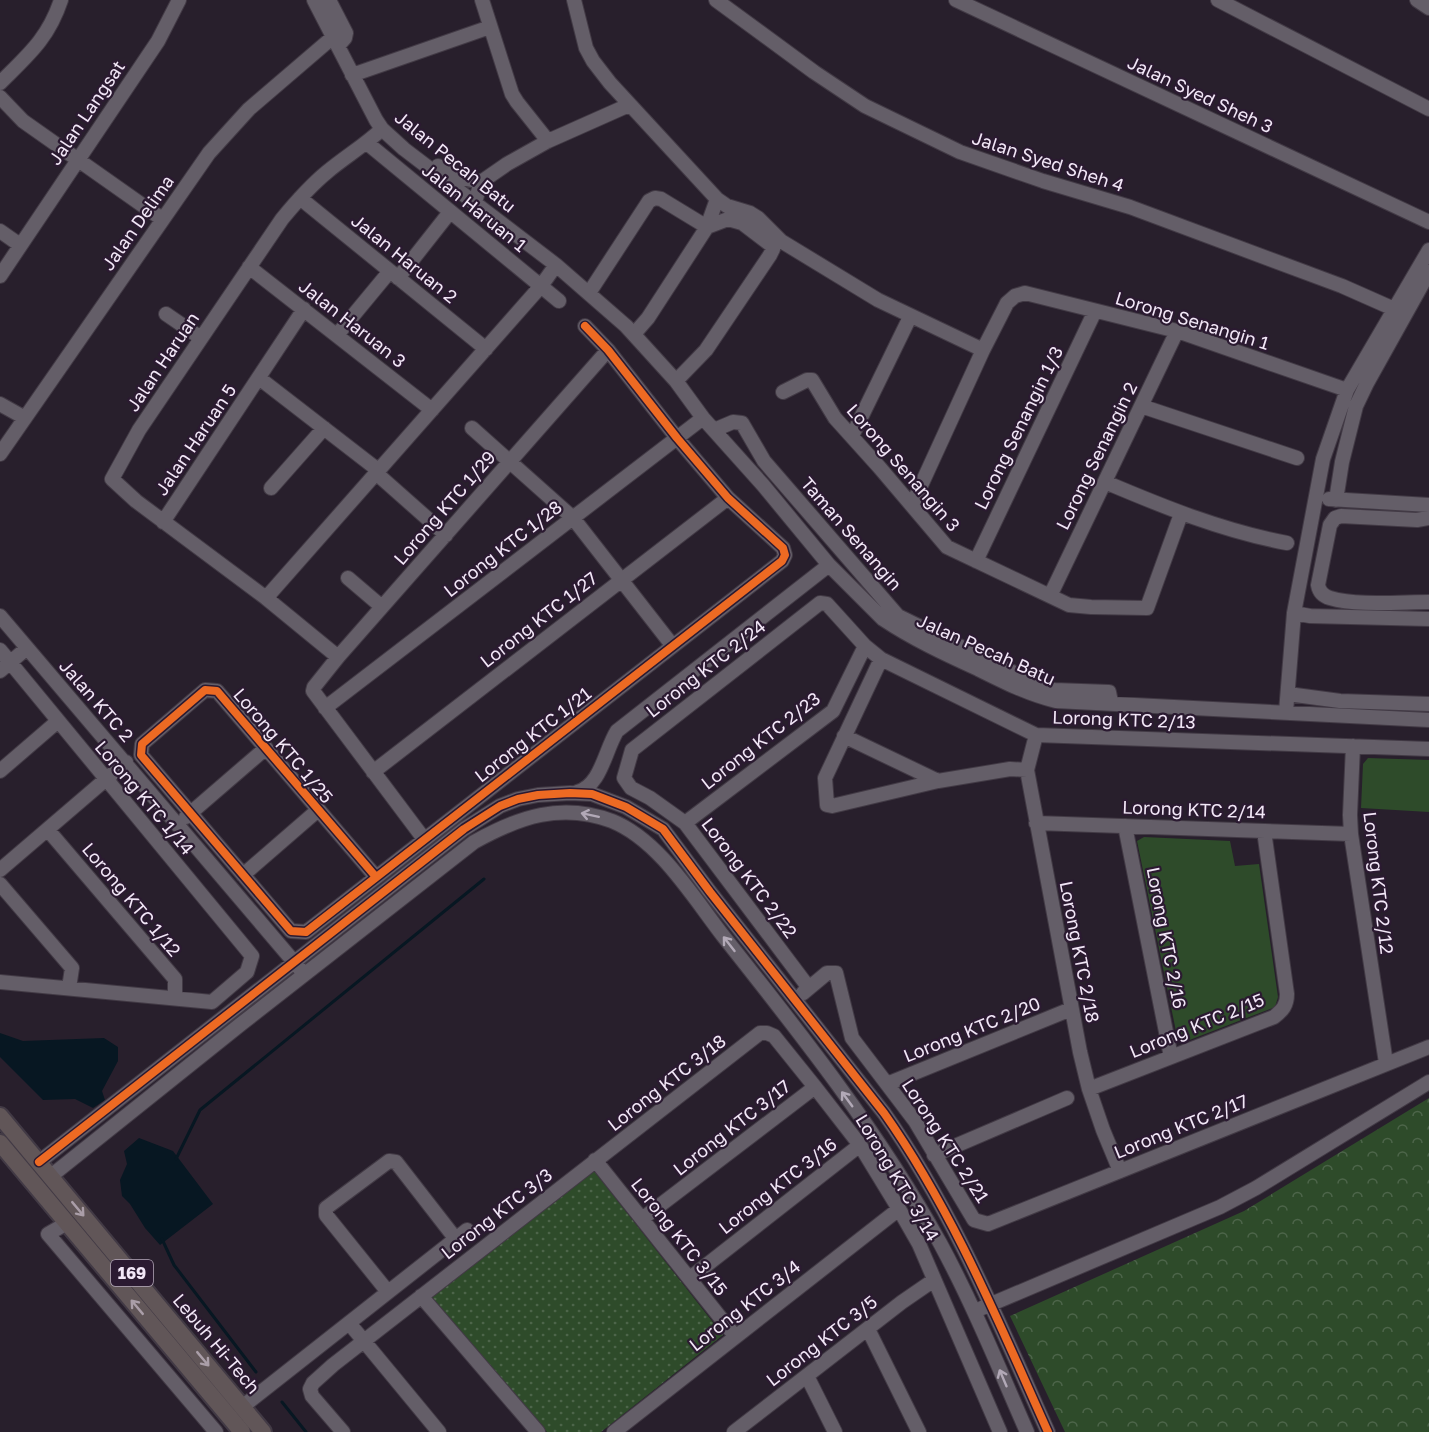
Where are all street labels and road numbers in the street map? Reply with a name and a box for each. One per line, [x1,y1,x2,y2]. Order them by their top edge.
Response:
street label: Jalan Syed Sheh 3 [1124,51,1277,137]
street label: Jalan Langsat [43,56,129,169]
street label: Jalan Pecah Batu [391,106,521,217]
street label: Jalan Syed Sheh 4 [970,126,1127,196]
street label: Jalan Haruan 1 [418,158,531,256]
street label: Jalan Delima [96,170,178,274]
street label: Jalan Haruan 2 [347,209,462,308]
street label: Jalan Haruan 3 [295,275,410,372]
street label: Lorong Senangin 1 [1113,286,1272,354]
street label: Jalan Haruan [121,308,203,415]
street label: Lorong Senangin 1/3 [969,342,1067,513]
street label: Lorong Senangin 2 [1051,378,1141,533]
street label: Jalan Haruan 5 [150,380,241,499]
street label: Lorong Senangin 3 [842,399,965,535]
street label: Lorong KTC 1/29 [389,446,500,569]
street label: Taman Senangin [797,472,907,594]
street label: Lorong KTC 1/28 [439,495,566,601]
street label: Lorong KTC 1/27 [475,567,601,672]
street label: Jalan Pecah Batu [914,609,1059,690]
street label: Lorong KTC 2/24 [641,615,770,722]
street label: Jalan KTC 2 [55,655,139,746]
street label: Lorong KTC 1/21 [470,682,595,786]
street label: Lorong KTC 1/25 [229,683,338,807]
street label: Lorong KTC 2/23 [696,687,824,794]
street label: Lorong KTC 2/13 [1052,706,1196,732]
street label: Lorong KTC 1/14 [91,736,199,859]
street label: Lorong KTC 2/14 [1122,795,1266,823]
street label: Lorong KTC 2/12 [1359,810,1399,955]
street label: Lorong KTC 2/22 [697,813,802,942]
street label: Lorong KTC 1/12 [78,838,186,961]
street label: Lorong KTC 2/16 [1142,865,1192,1011]
street label: Lorong KTC 2/18 [1055,879,1105,1025]
street label: Lorong KTC 2/15 [1126,988,1267,1062]
street label: Lorong KTC 2/20 [900,992,1043,1067]
street label: Lorong KTC 3/18 [603,1029,730,1135]
street label: Lorong KTC 2/21 [898,1074,994,1207]
street label: Lorong KTC 3/17 [668,1075,794,1180]
street label: Lorong KTC 2/17 [1110,1089,1251,1163]
street label: Lorong KTC 3/14 [851,1110,944,1245]
street label: Lorong KTC 3/16 [714,1132,841,1238]
street label: Lorong KTC 3/3 [436,1163,556,1263]
street label: Lorong KTC 3/15 [627,1173,733,1300]
street label: Lorong KTC 3/4 [684,1255,804,1356]
road number: 169 [111,1260,153,1286]
street label: Lebuh Hi-Tech [169,1289,265,1398]
street label: Lorong KTC 3/5 [762,1290,881,1390]

